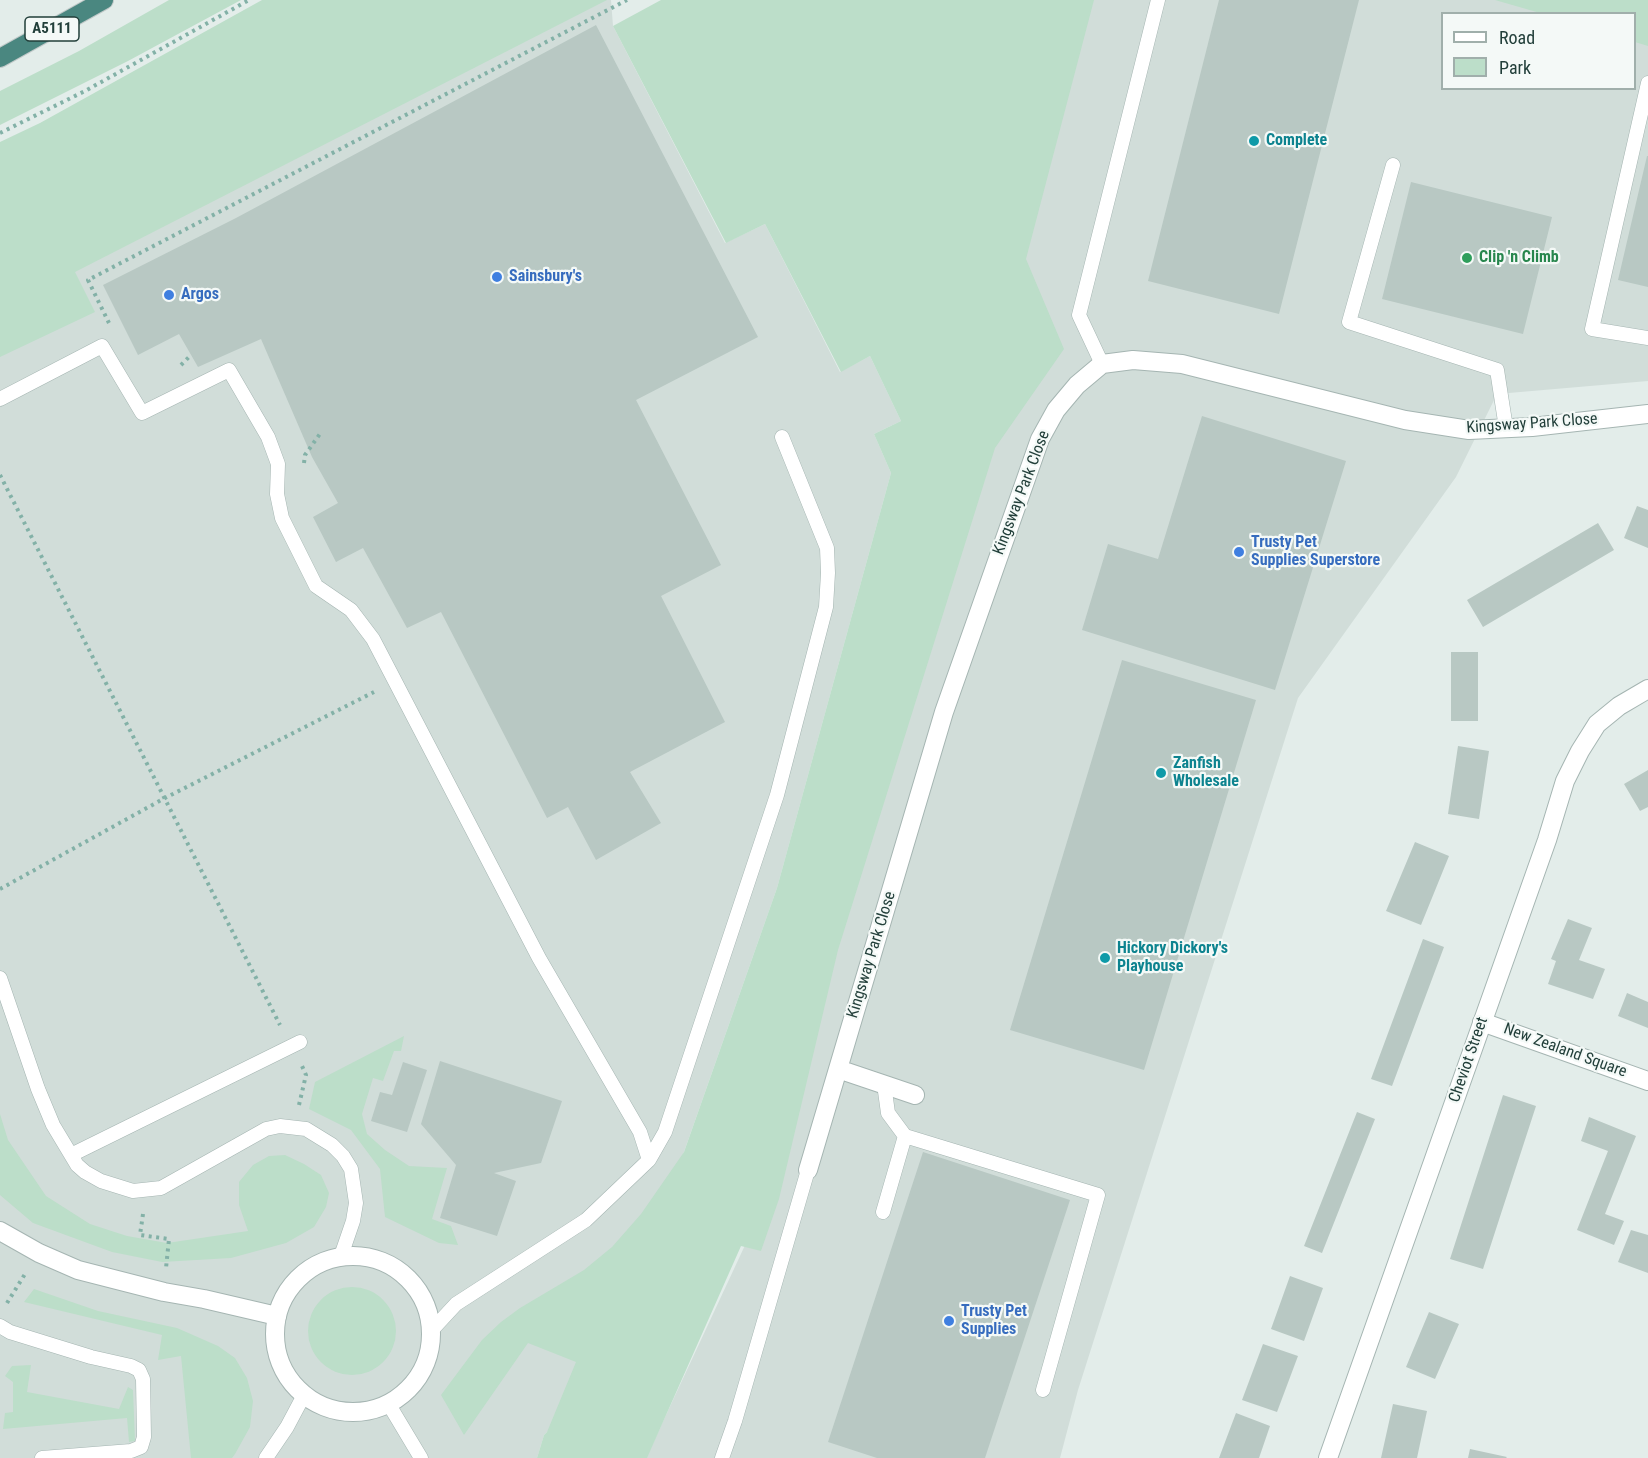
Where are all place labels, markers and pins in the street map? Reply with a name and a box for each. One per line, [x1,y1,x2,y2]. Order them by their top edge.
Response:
place label: Complete [1266,131,1327,151]
marker: Complete [1247,134,1261,148]
place label: Clip 'n Climb [1479,248,1559,268]
marker: Clip 'n Climb [1460,251,1474,265]
place label: Sainsbury's [509,267,582,287]
marker: Sainsbury's [490,270,504,284]
place label: Argos [181,285,219,305]
marker: Argos [162,288,176,302]
place label: Trusty Pet Supplies Superstore [1251,533,1380,571]
marker: Trusty Pet Supplies Superstore [1232,545,1246,559]
place label: Zanfish Wholesale [1173,754,1239,792]
marker: Zanfish Wholesale [1154,766,1168,780]
place label: Hickory Dickory's Playhouse [1117,939,1228,977]
marker: Hickory Dickory's Playhouse [1098,951,1112,965]
place label: Trusty Pet Supplies [961,1302,1027,1340]
marker: Trusty Pet Supplies [942,1314,956,1328]

